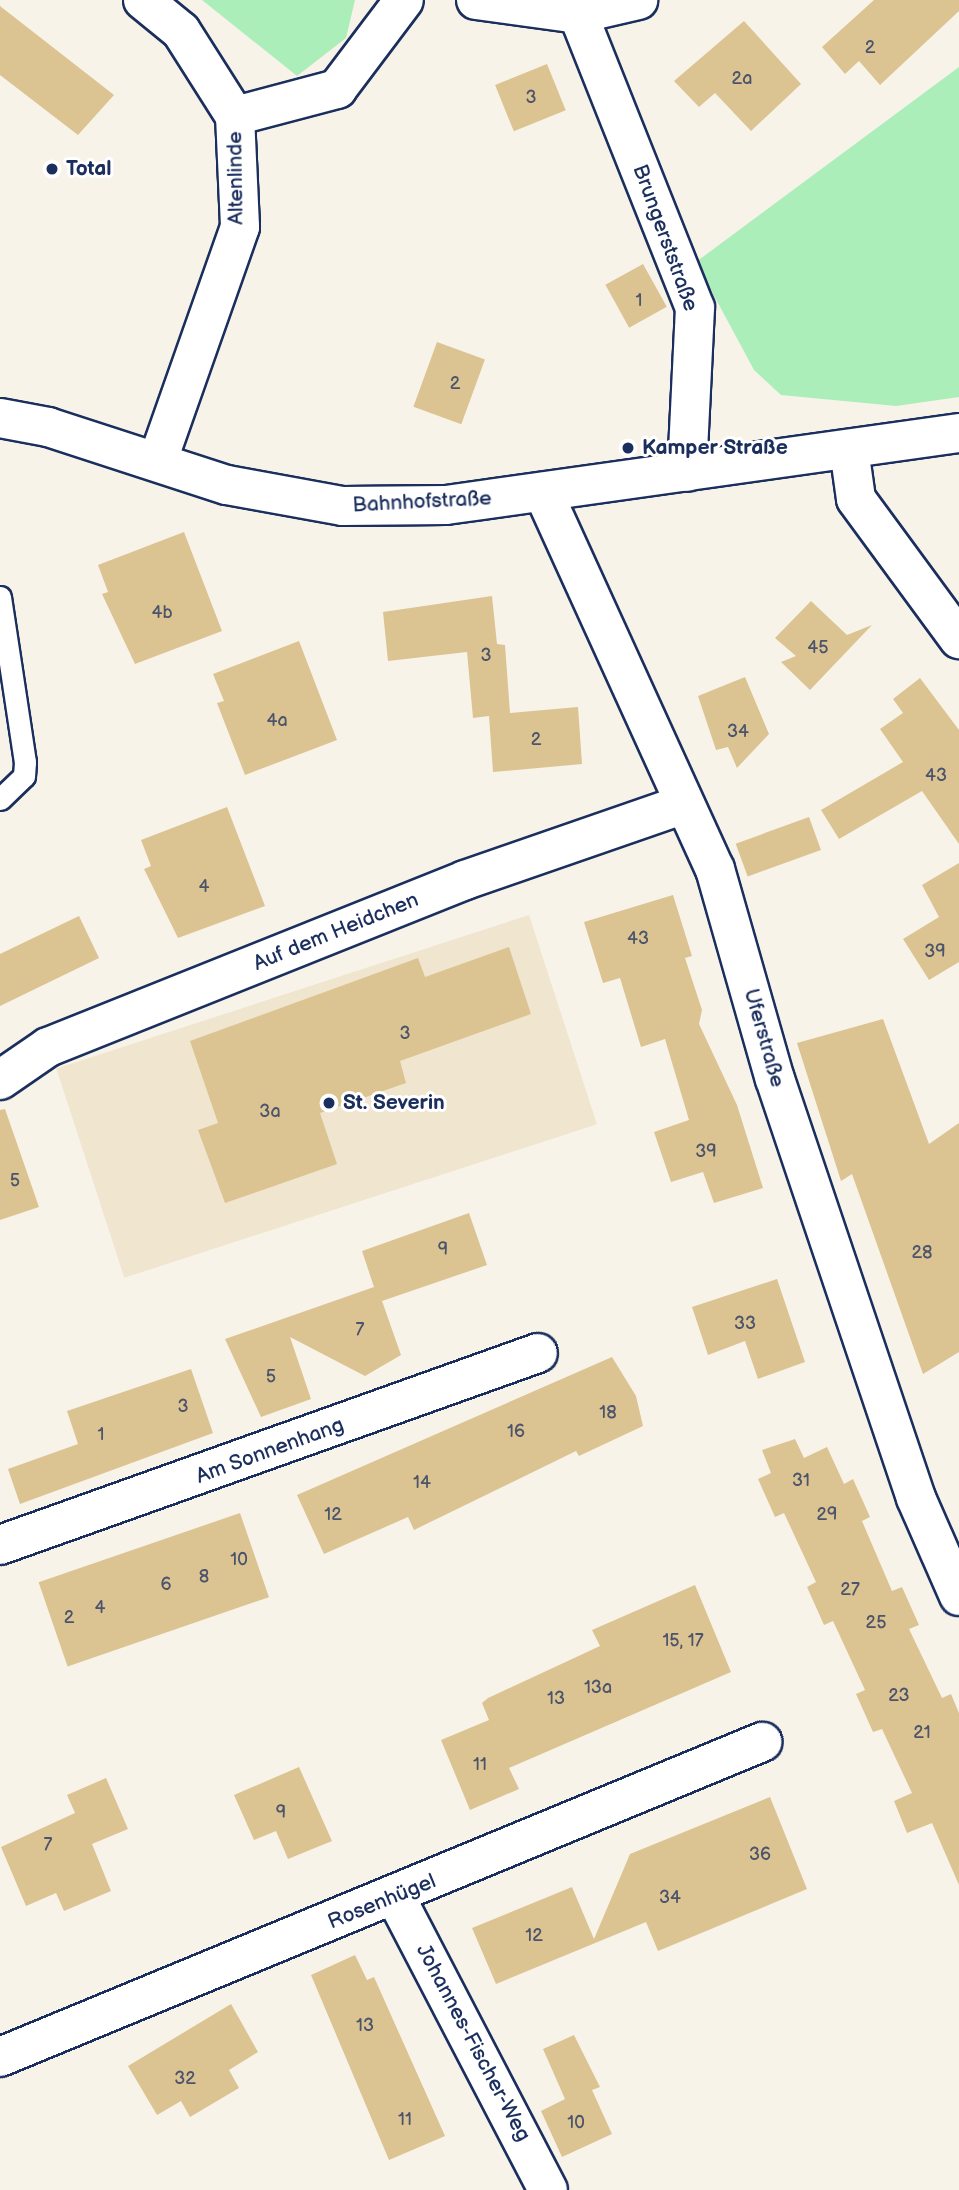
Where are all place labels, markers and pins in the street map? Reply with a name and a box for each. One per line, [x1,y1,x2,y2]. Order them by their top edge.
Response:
place label: Total [66,156,112,182]
marker: Total [44,161,60,177]
place label: Kamper Straße [642,435,788,461]
marker: Kamper Straße [620,440,636,456]
place label: St. Severin [343,1090,445,1116]
marker: St. Severin [321,1095,337,1111]

